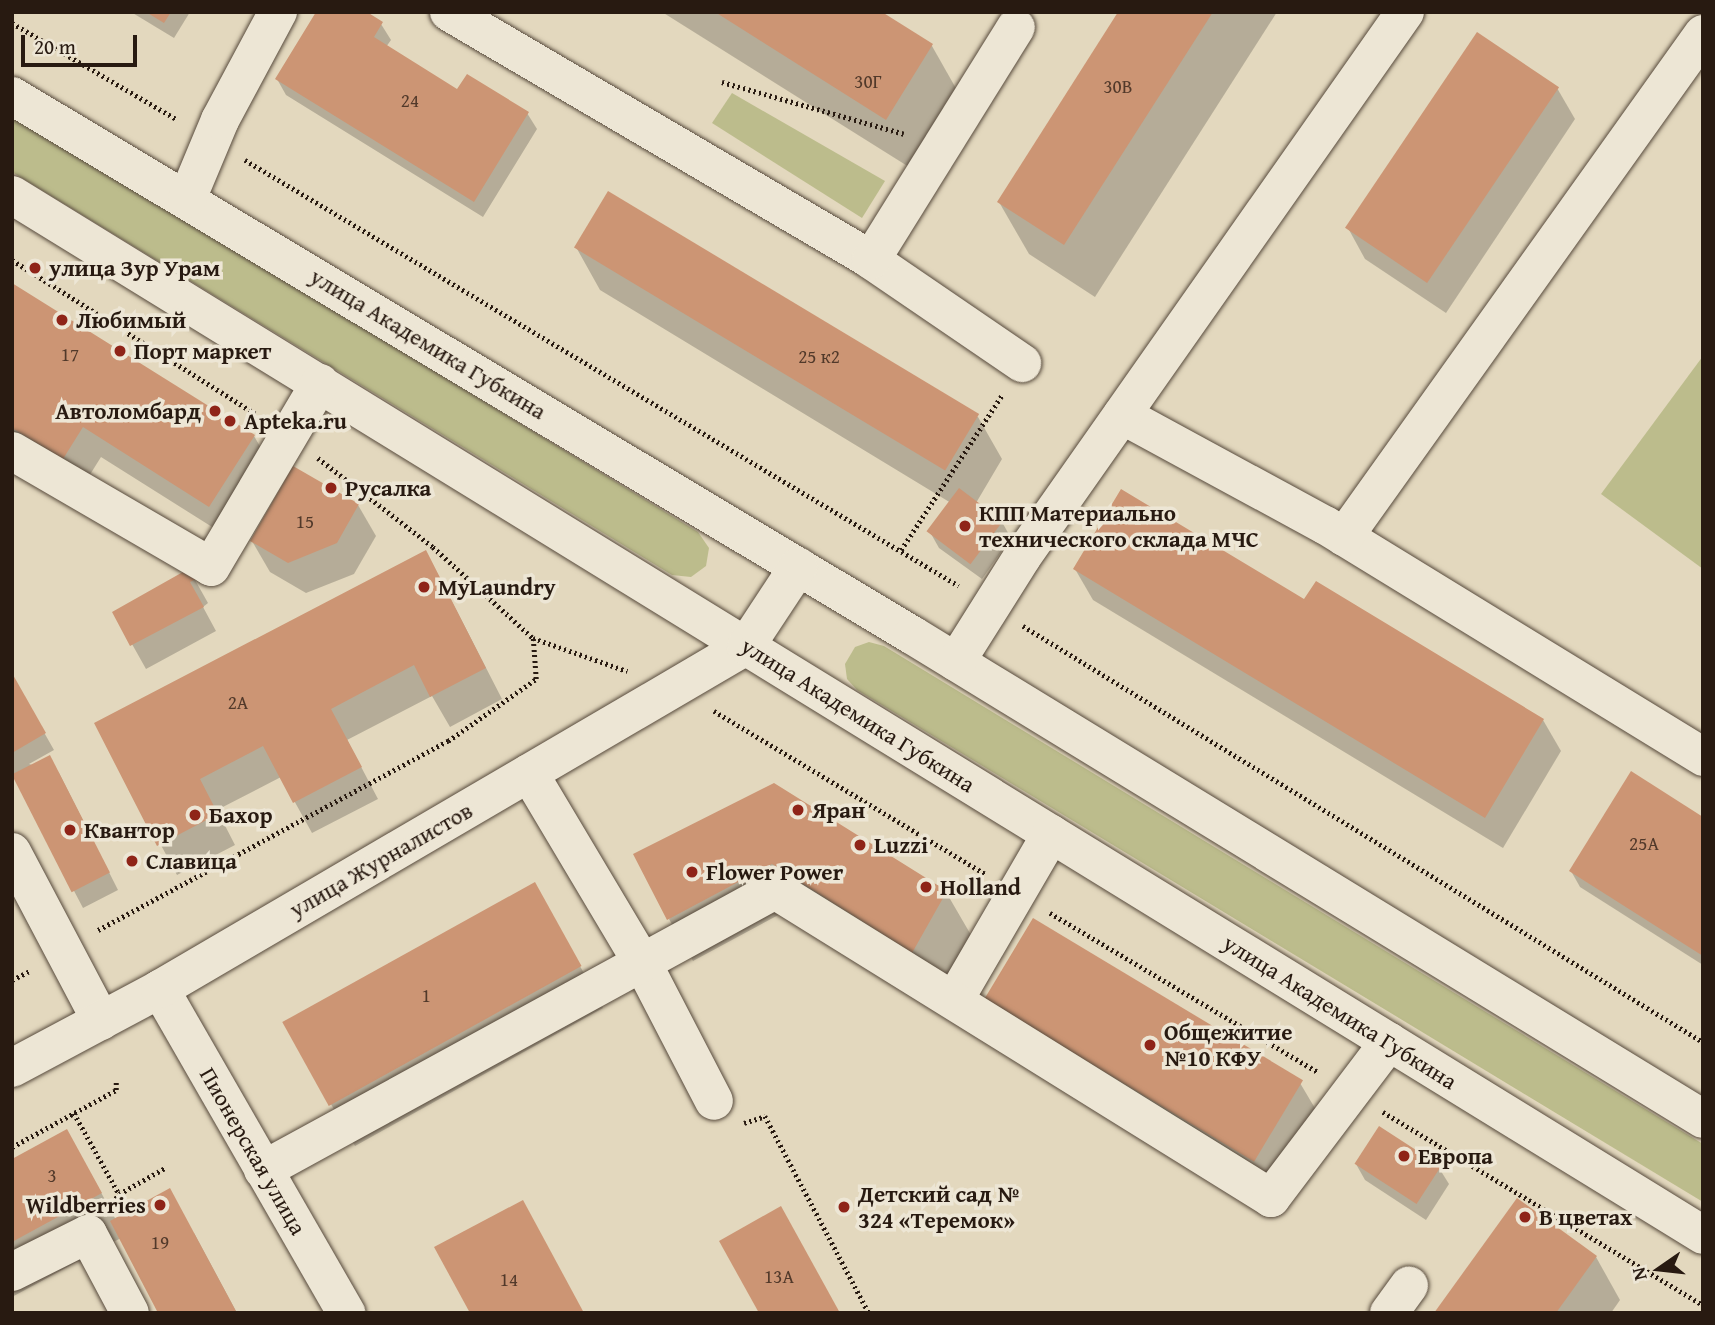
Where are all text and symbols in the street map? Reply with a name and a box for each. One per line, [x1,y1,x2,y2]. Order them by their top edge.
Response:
scale bar [24,21,140,65]
text: 20 m [34,31,76,62]
house number: 30Г [854,71,882,93]
house number: 30В [1103,76,1133,98]
house number: 24 [401,90,419,112]
place label: улица Зур Урам [49,254,220,282]
marker: улица Зур Урам [27,260,43,276]
street label: улица Академика Губкина [305,263,551,425]
place label: Любимый [76,306,186,334]
marker: Любимый [54,312,70,328]
place label: Порт маркет [134,337,271,365]
marker: Порт маркет [112,343,128,359]
house number: 17 [61,344,79,366]
house number: 25 к2 [798,346,840,368]
place label: Автоломбард [55,397,201,425]
marker: Автоломбард [207,403,223,419]
place label: Apteka.ru [244,407,347,435]
marker: Apteka.ru [222,413,238,429]
place label: Русалка [345,474,431,502]
marker: Русалка [323,480,339,496]
place label: КПП Материально технического склада МЧС [979,499,1259,553]
house number: 15 [296,511,314,533]
marker: КПП Материально технического склада МЧС [957,518,973,534]
place label: MyLaundry [438,573,556,601]
marker: MyLaundry [416,579,432,595]
street label: улица Академика Губкина [736,632,980,798]
house number: 2А [228,692,248,714]
street label: улица Журналистов [285,796,477,924]
place label: Яран [812,796,865,824]
place label: Бахор [209,801,272,829]
marker: Яран [790,802,806,818]
marker: Бахор [187,807,203,823]
place label: Квантор [84,816,175,844]
marker: Квантор [62,822,78,838]
place label: Luzzi [874,831,928,859]
house number: 25А [1629,833,1659,855]
marker: Luzzi [852,837,868,853]
place label: Славица [146,847,237,875]
marker: Славица [124,853,140,869]
place label: Flower Power [706,858,843,886]
marker: Flower Power [684,864,700,880]
place label: Holland [940,873,1021,901]
marker: Holland [918,879,934,895]
street label: улица Академика Губкина [1218,929,1462,1095]
house number: 1 [421,985,431,1007]
place label: Общежитие №10 КФУ [1164,1018,1293,1072]
marker: Общежитие №10 КФУ [1142,1037,1158,1053]
street label: Пионерская улица [194,1062,312,1240]
place label: Европа [1418,1142,1493,1170]
marker: Европа [1396,1148,1412,1164]
house number: 3 [47,1165,57,1187]
place label: Детский сад № 324 «Теремок» [858,1180,1020,1234]
place label: Wildberries [26,1191,146,1219]
marker: Wildberries [152,1197,168,1213]
marker: Детский сад № 324 «Теремок» [836,1199,852,1215]
place label: В цветах [1539,1203,1632,1231]
marker: В цветах [1517,1209,1533,1225]
house number: 19 [151,1232,169,1254]
north arrow [1624,1234,1694,1304]
text: N [1624,1265,1654,1284]
house number: 13А [764,1266,794,1288]
house number: 14 [500,1269,518,1291]

